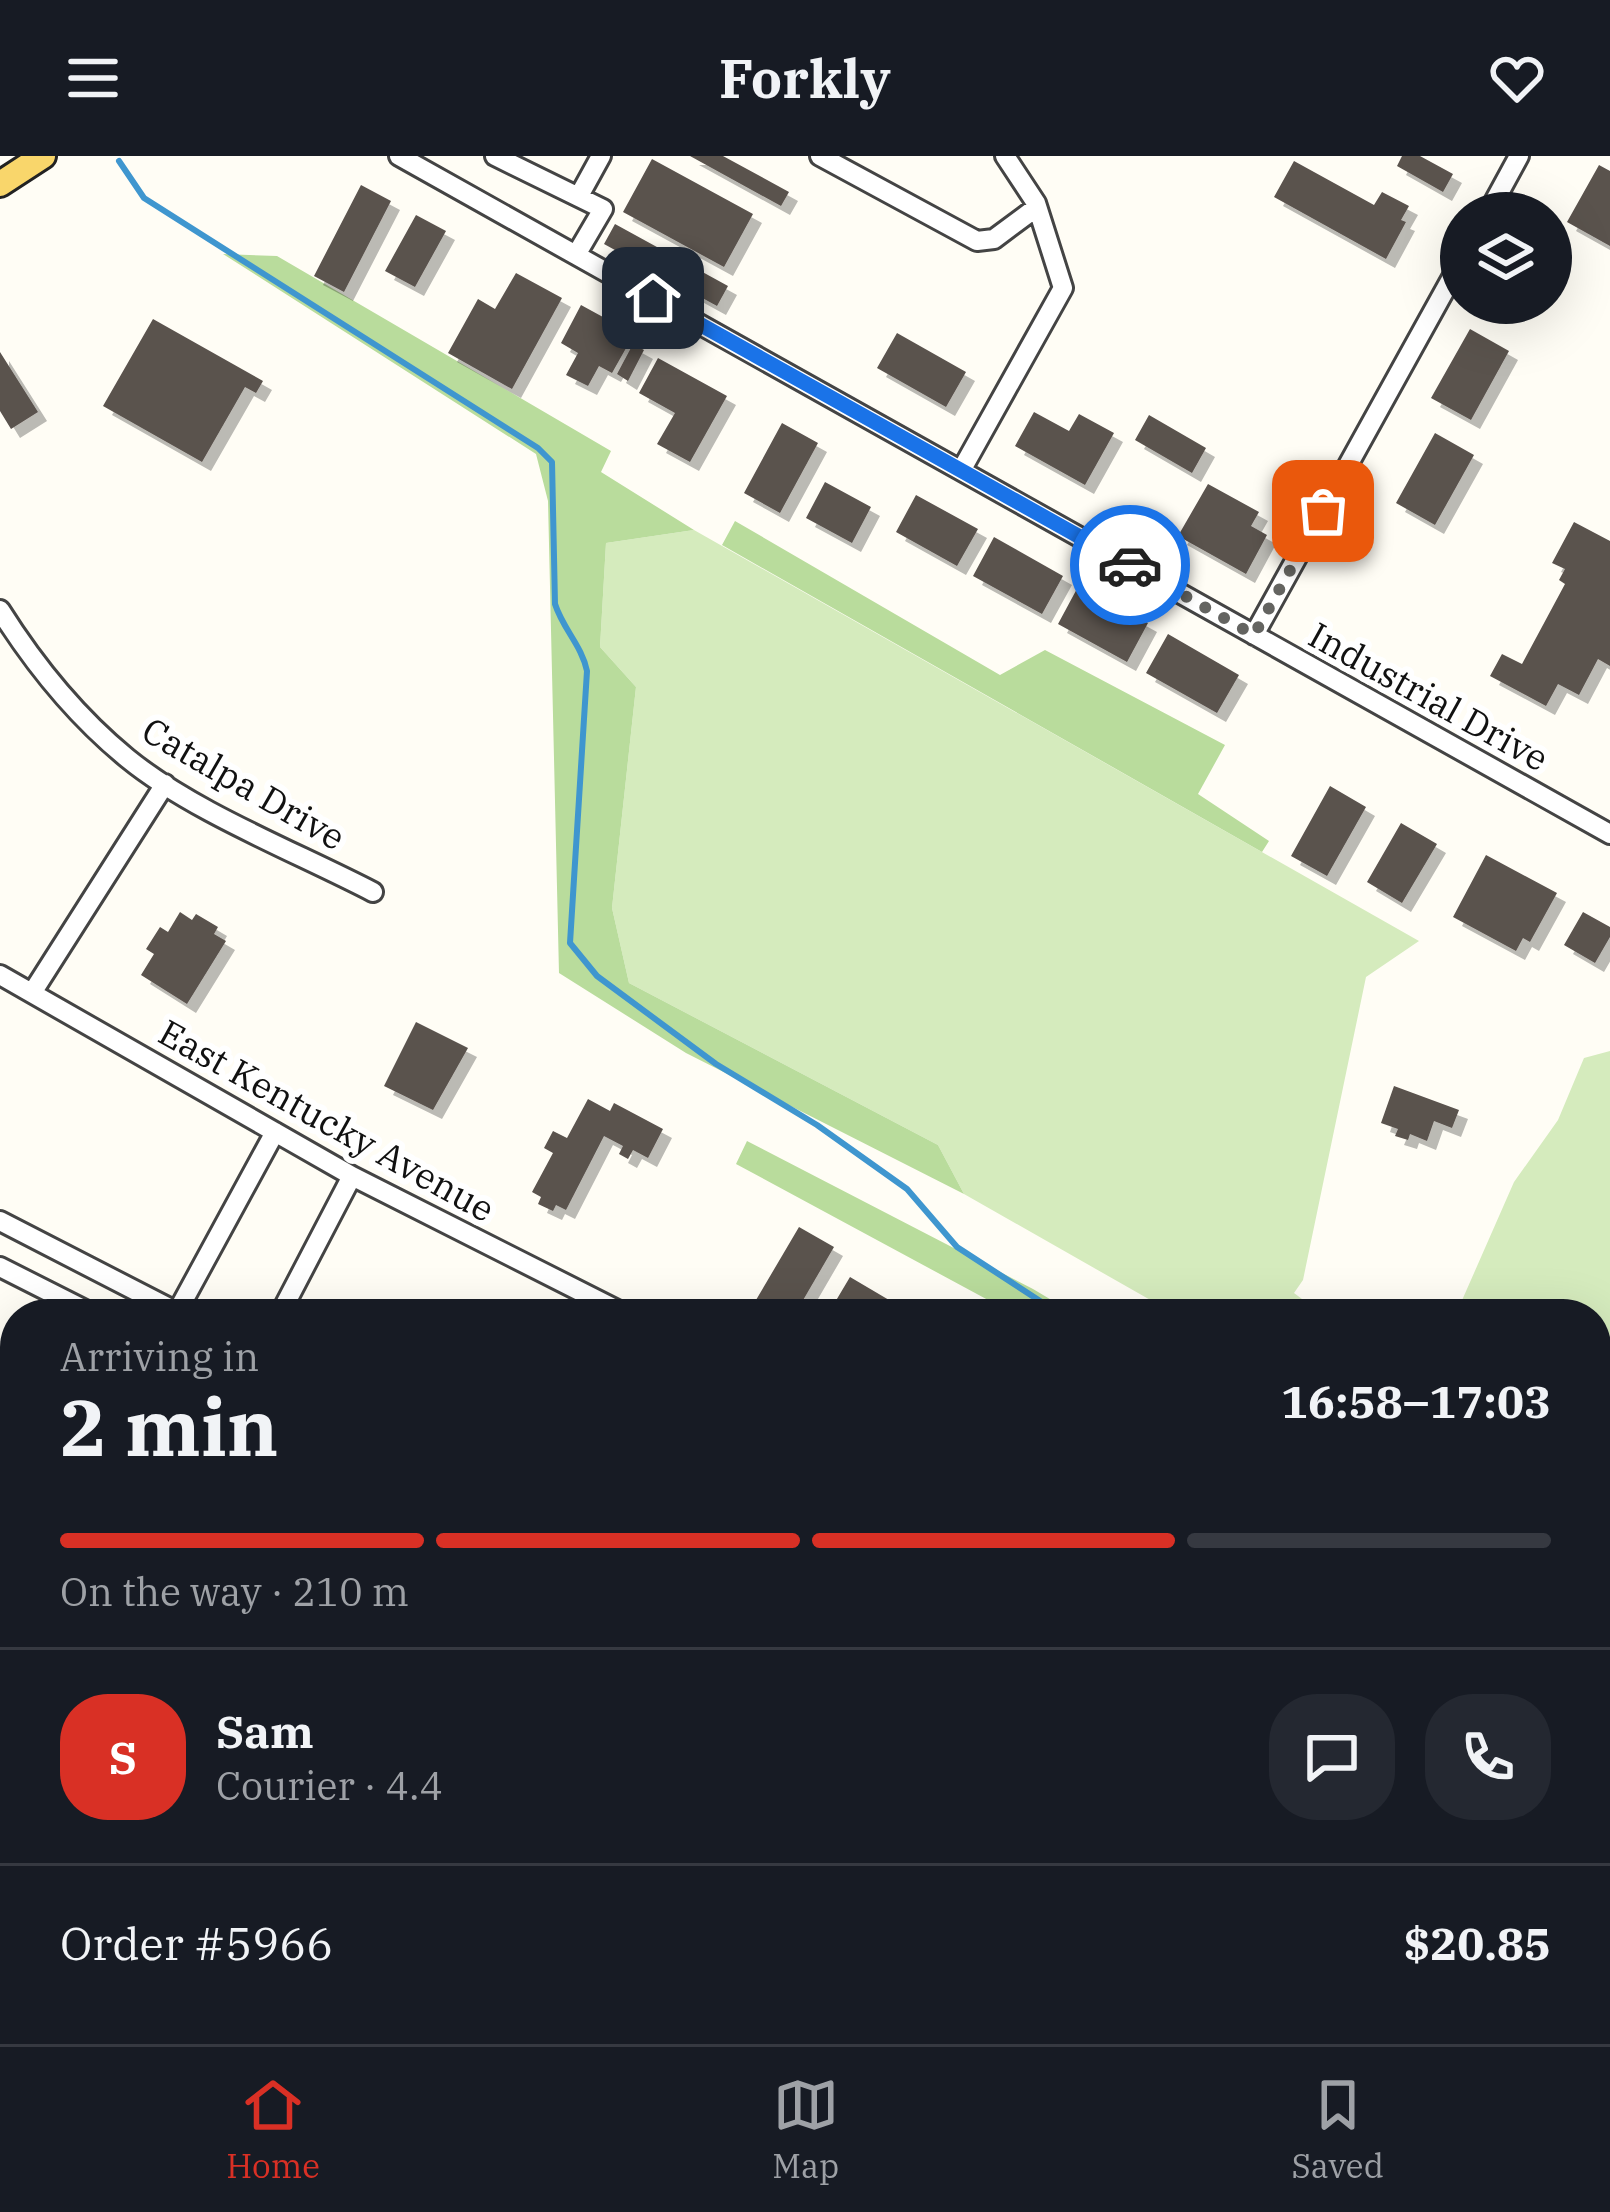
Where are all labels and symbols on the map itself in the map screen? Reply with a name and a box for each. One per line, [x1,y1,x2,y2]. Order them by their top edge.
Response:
pin [602,247,704,349]
pin [1272,460,1374,562]
courier [1070,505,1190,625]
street label: Industrial Drive [1301,611,1557,781]
street label: Catalpa Drive [134,706,354,860]
street label: East Kentucky Avenue [151,1008,503,1232]

